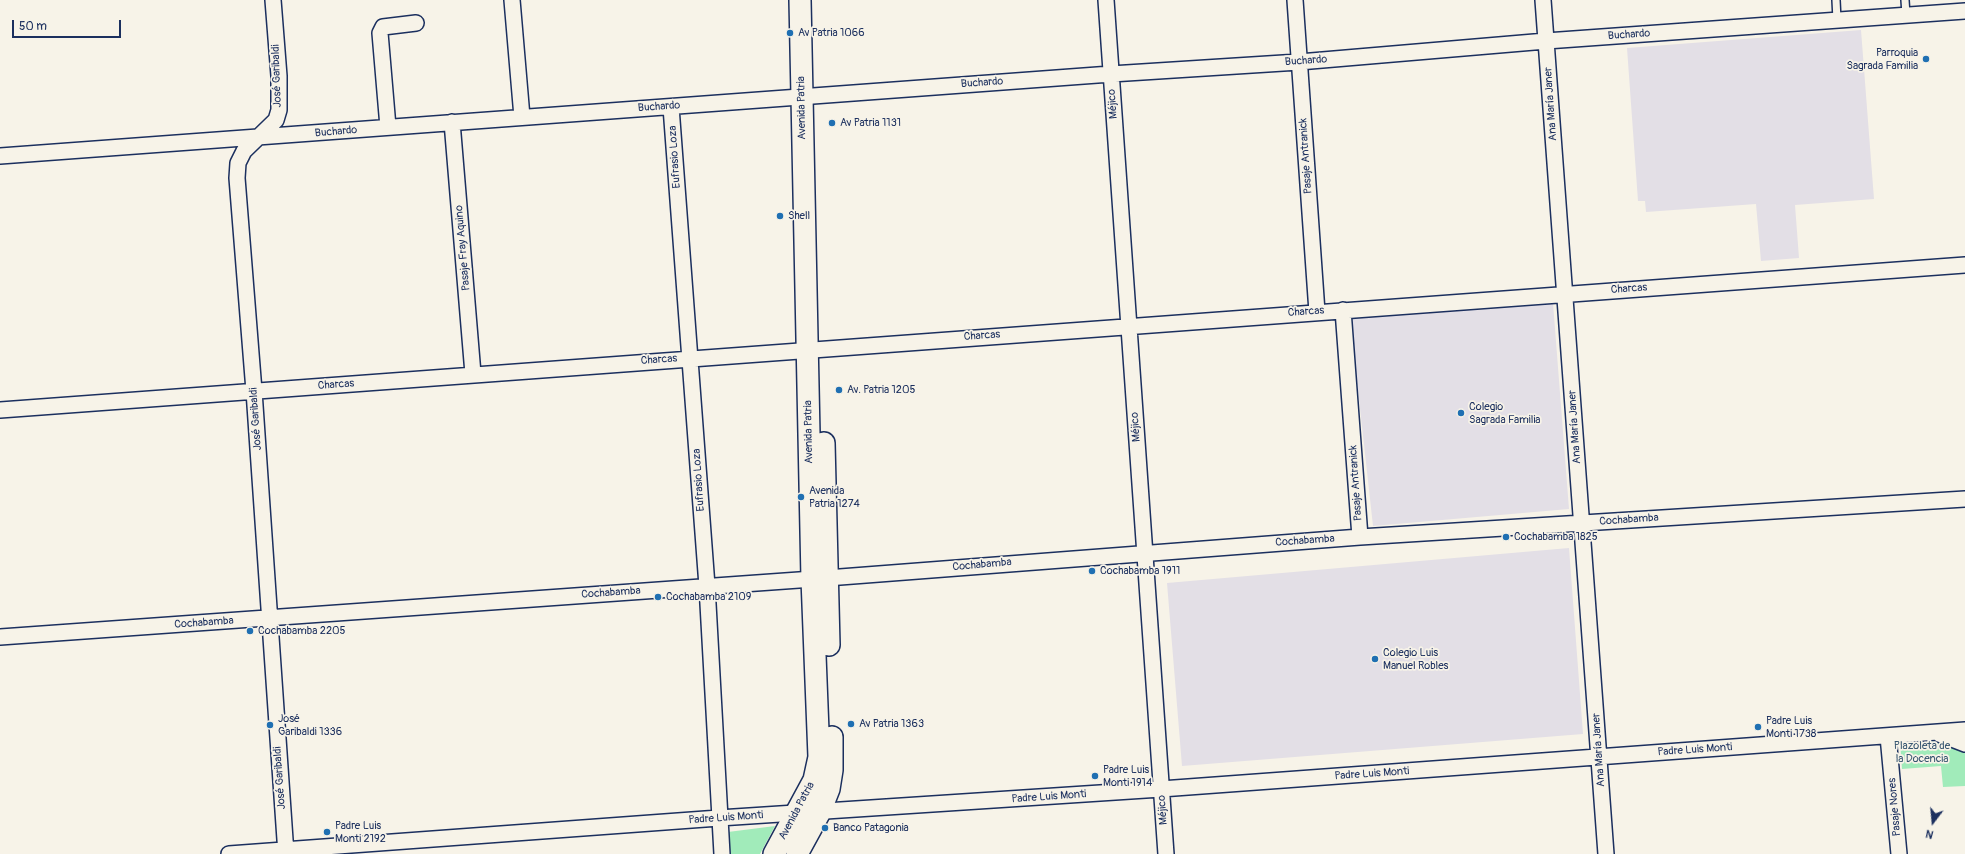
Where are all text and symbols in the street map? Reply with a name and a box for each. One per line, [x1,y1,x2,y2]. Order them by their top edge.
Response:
scale bar [14,12,123,38]
text: 50 m [19,19,47,34]
place label: Av Patria 1066 [798,26,865,40]
street label: Buchardo [1607,27,1651,43]
marker: Av Patria 1066 [785,28,795,38]
street label: José Garibaldi [269,44,285,108]
place label: Parroquia Sagrada Familia [1847,46,1918,72]
street label: Buchardo [1284,53,1328,69]
marker: Parroquia Sagrada Familia [1921,54,1931,64]
street label: Ana María Janer [1542,67,1560,141]
street label: Buchardo [960,75,1004,91]
street label: Avenida Patria [795,76,809,140]
street label: Méjico [1105,89,1121,119]
street label: Buchardo [637,99,681,115]
place label: Av Patria 1131 [840,116,901,130]
marker: Av Patria 1131 [827,118,837,128]
street label: Pasaje Antranick [1297,118,1315,194]
street label: Buchardo [314,124,358,140]
street label: Eufrasio Loza [666,125,684,189]
street label: Pasaje Fray Aquino [453,205,473,291]
place label: Shell [788,209,810,223]
marker: Shell [775,211,785,221]
street label: Charcas [1610,281,1648,297]
street label: Charcas [1287,304,1325,320]
street label: Charcas [963,328,1001,344]
street label: Charcas [640,352,678,368]
street label: Charcas [317,377,355,393]
place label: Av. Patria 1205 [847,383,915,397]
marker: Av. Patria 1205 [834,385,844,395]
street label: José Garibaldi [247,387,265,451]
street label: Ana María Janer [1566,390,1584,464]
street label: Avenida Patria [802,400,816,464]
place label: Colegio Sagrada Familia [1469,400,1540,426]
marker: Colegio Sagrada Familia [1456,408,1466,418]
street label: Méjico [1128,412,1144,442]
street label: Pasaje Antranick [1347,445,1365,521]
street label: Eufrasio Loza [690,448,708,512]
place label: Avenida Patria 1274 [809,484,860,510]
marker: Avenida Patria 1274 [796,492,806,502]
street label: Cochabamba [1599,511,1659,529]
place label: Cochabamba 1825 [1514,530,1598,544]
street label: Cochabamba [1275,532,1335,550]
marker: Cochabamba 1825 [1501,532,1511,542]
street label: Cochabamba [952,556,1012,574]
place label: Cochabamba 1911 [1100,564,1180,578]
marker: Cochabamba 1911 [1087,566,1097,576]
street label: Cochabamba [581,584,641,602]
place label: Cochabamba 2109 [666,590,751,604]
marker: Cochabamba 2109 [653,592,663,602]
street label: Cochabamba [174,614,234,632]
place label: Cochabamba 2205 [258,624,346,638]
marker: Cochabamba 2205 [245,626,255,636]
place label: Colegio Luis Manuel Robles [1383,646,1449,672]
marker: Colegio Luis Manuel Robles [1370,654,1380,664]
place label: José Garibaldi 1336 [278,712,342,738]
street label: Ana María Janer [1590,713,1608,787]
place label: Padre Luis Monti 1738 [1766,714,1816,740]
place label: Av Patria 1363 [859,717,924,731]
marker: Av Patria 1363 [846,719,856,729]
marker: José Garibaldi 1336 [265,720,275,730]
marker: Padre Luis Monti 1738 [1753,722,1763,732]
park label: Plazoleta de la Docencia [1894,739,1950,765]
street label: Padre Luis Monti [1657,741,1733,759]
street label: José Garibaldi [271,746,289,810]
place label: Padre Luis Monti 1914 [1103,763,1152,789]
street label: Padre Luis Monti [1334,765,1410,783]
marker: Padre Luis Monti 1914 [1090,771,1100,781]
street label: Pasaje Nores [1886,777,1904,837]
street label: Avenida Patria [776,780,818,842]
street label: Padre Luis Monti [1011,788,1087,806]
street label: Méjico [1155,795,1171,825]
north arrow [1913,802,1953,842]
street label: Padre Luis Monti [688,809,764,827]
place label: Padre Luis Monti 2192 [335,819,386,845]
place label: Banco Patagonia [833,821,909,835]
marker: Banco Patagonia [820,823,830,833]
marker: Padre Luis Monti 2192 [322,827,332,837]
text: N [1924,827,1935,841]

